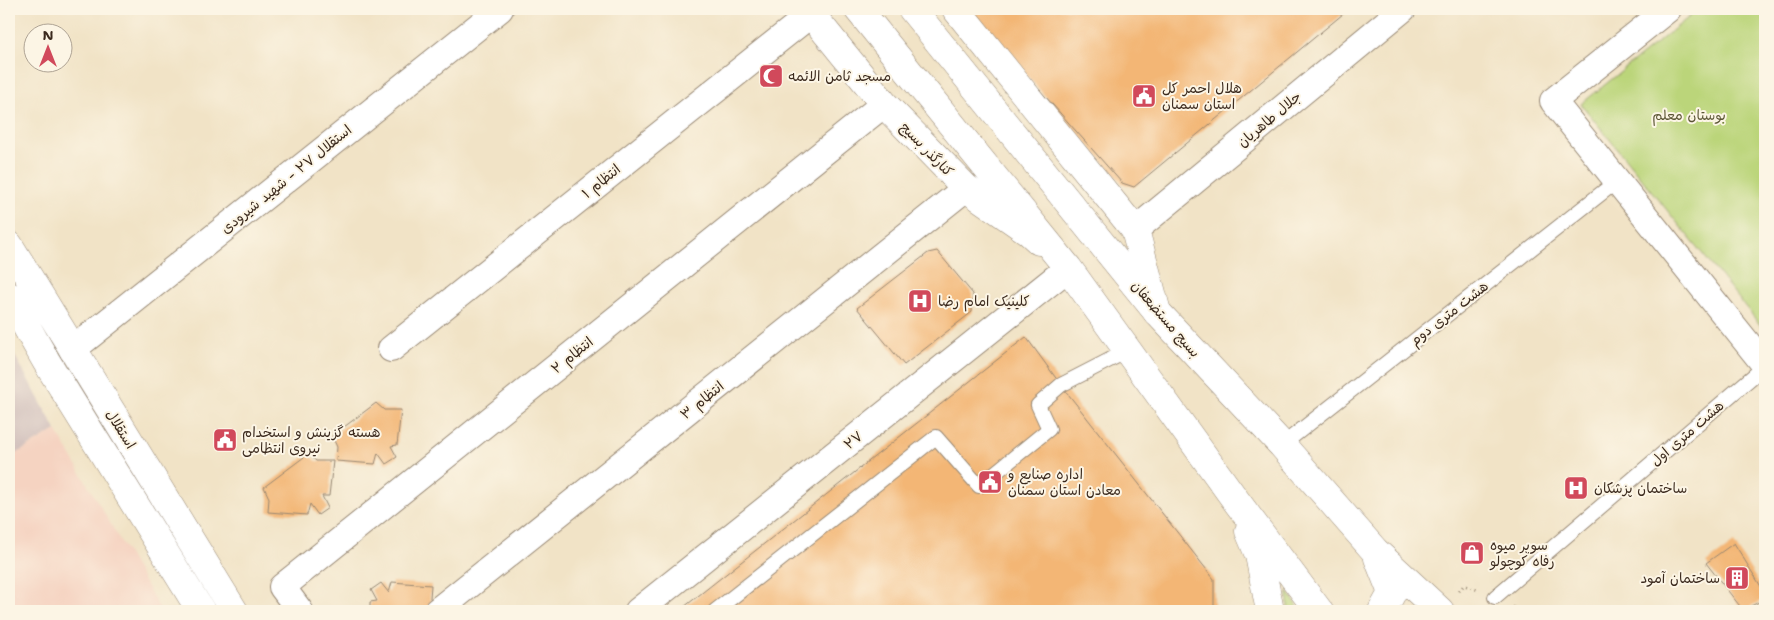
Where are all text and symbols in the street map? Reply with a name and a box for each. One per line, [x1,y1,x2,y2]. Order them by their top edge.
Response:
north arrow [22,22,72,72]
text: N [42,26,54,44]
mosque icon: مسجد ثامن الائمه [758,63,784,89]
place label: مسجد ثامن الائمه [788,67,891,85]
place label: هلال احمر کل استان سمنان [1162,79,1242,113]
public building icon: هلال احمر کل استان سمنان [1131,83,1157,109]
street label: جلال طاهریان [1233,87,1305,151]
park label: بوستان معلم [1652,106,1726,126]
street label: کنارگذر بسیج [896,118,957,181]
street label: استقلال ۲۷ - شهید شیرودی [217,121,355,237]
street label: انتظام ۱ [578,160,625,204]
street label: بسیج مستضعفان [1127,277,1204,362]
street label: هشت متری دوم [1406,277,1493,351]
hospital icon: کلینیک امام رضا [907,288,933,314]
place label: کلینیک امام رضا [938,292,1030,312]
street label: انتظام ۲ [547,333,598,379]
street label: انتظام ۳ [677,377,729,425]
street label: هشت متری اول [1647,396,1727,470]
street label: استقلال [102,406,140,452]
place label: هسته گزینش و استخدام نیروی انتظامی [242,423,381,457]
public building icon: هسته گزینش و استخدام نیروی انتظامی [212,427,238,453]
street label: ۲۷ [840,427,866,453]
place label: اداره صنایع و معادن استان سمنان [1007,465,1121,499]
public building icon: اداره صنایع و معادن استان سمنان [977,469,1003,495]
hospital icon: ساختمان پزشکان [1563,475,1589,501]
place label: ساختمان پزشکان [1594,479,1687,498]
place label: سوپر میوه رفاه کوچولو [1489,536,1555,571]
shop icon: سوپر میوه رفاه کوچولو [1459,540,1485,566]
building icon: ساختمان آمود [1724,565,1750,591]
place label: ساختمان آمود [1641,569,1720,587]

